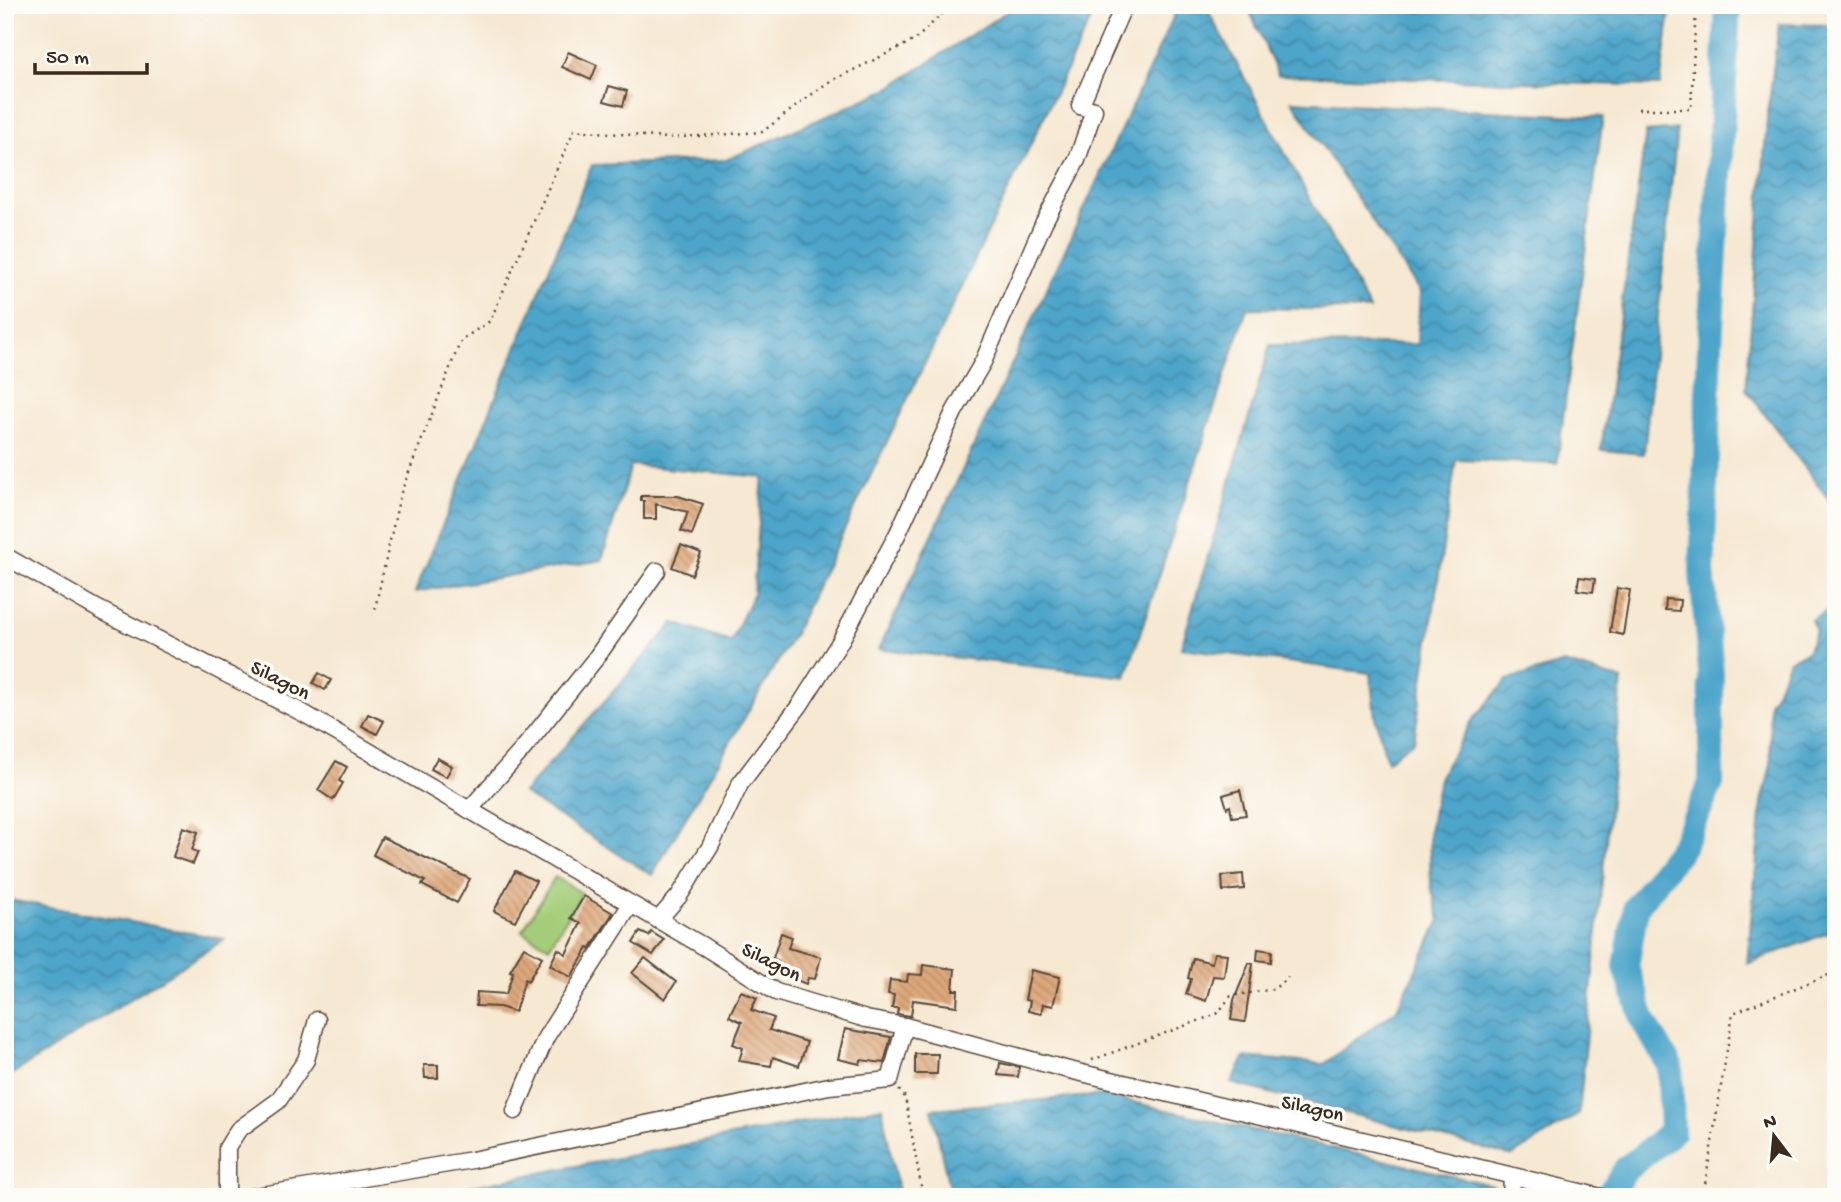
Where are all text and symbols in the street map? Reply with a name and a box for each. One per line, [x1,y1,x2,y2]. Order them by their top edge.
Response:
scale bar [35,32,147,76]
text: 50 m [46,47,89,72]
street label: Silagon [245,657,313,708]
street label: Silagon [736,939,804,990]
street label: Silagon [1279,1091,1346,1130]
north arrow [1740,1100,1810,1170]
text: N [1761,1110,1779,1136]

